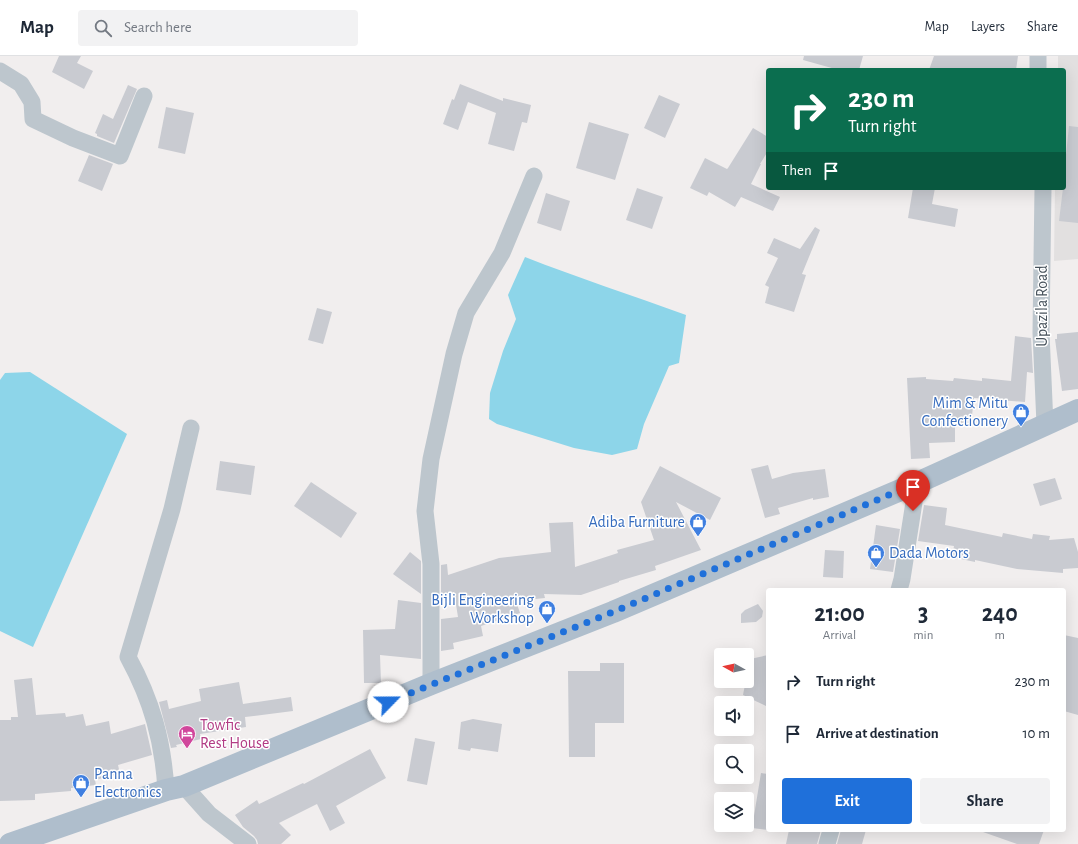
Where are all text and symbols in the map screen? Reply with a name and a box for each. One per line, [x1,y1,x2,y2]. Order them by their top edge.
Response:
search box [78,10,358,46]
icon: search [92,17,114,39]
text: Map [20,18,54,37]
text: Search here [124,20,192,35]
text: Map [924,20,949,34]
text: Layers [971,20,1005,34]
text: Share [1027,20,1058,34]
icon: right [782,84,834,136]
text: 230 m [848,85,915,113]
text: Turn right [848,118,917,136]
icon: arrive [820,160,842,182]
text: Then [782,163,812,178]
street label: Upazila Road [1034,265,1050,347]
place label: Mim & Mitu Confectionery [922,395,1008,430]
shop icon: Mim & Mitu Confectionery [1011,402,1031,427]
pin [896,470,930,511]
icon: arrive [902,476,924,498]
shop icon: Adiba Furniture [688,512,708,537]
place label: Adiba Furniture [589,514,685,530]
shop icon: Dada Motors [866,543,886,568]
place label: Dada Motors [889,545,969,561]
place label: Bijli Engineering Workshop [431,592,534,626]
shop icon: Bijli Engineering Workshop [537,599,557,624]
text: 21:00 [814,602,865,626]
text: 3 [918,602,928,626]
text: 240 [982,602,1018,626]
text: Arrival [823,629,856,642]
text: min [913,629,933,642]
text: m [994,629,1005,642]
north arrow [714,648,754,688]
map controls [714,648,754,832]
icon: right [782,671,804,693]
text: Turn right [816,674,875,689]
text: 230 m [1015,674,1050,689]
position arrow [367,681,409,723]
button: sound [714,696,754,736]
place label: Towfic Rest House [200,717,269,751]
icon: arrive [782,723,804,745]
hotel icon: Towfic Rest House [177,724,197,749]
text: Arrive at destination [816,726,939,741]
text: 10 m [1022,726,1050,741]
button: search [714,744,754,784]
place label: Panna Electronics [94,766,161,800]
shop icon: Panna Electronics [71,773,91,798]
button: Exit [782,778,912,824]
button: Share [920,778,1050,824]
button: layers [714,792,754,832]

